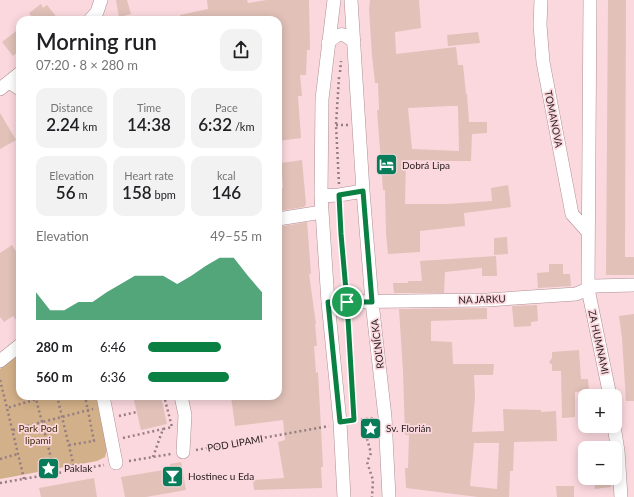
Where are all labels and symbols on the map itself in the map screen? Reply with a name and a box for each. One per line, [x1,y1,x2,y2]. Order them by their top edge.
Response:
street label: TOMANOVA [543,89,565,149]
hotel icon: Dobrá Lipa [373,152,399,178]
place label: Dobrá Lipa [402,159,450,171]
pin [330,285,364,319]
street label: NA JARKU [458,292,506,306]
street label: ZA HUMNAMI [586,309,612,375]
street label: ROĽNÍCKA [368,318,386,369]
place icon: Sv. Florián [357,415,383,441]
park label: Park Pod lipami [18,422,58,446]
place label: Sv. Florián [386,422,431,434]
street label: POD LIPAMI [206,432,264,454]
place icon: Paklak [35,455,61,481]
place label: Paklak [64,462,93,474]
bar icon: Hostinec u Eda [159,463,185,489]
place label: Hostinec u Eda [188,470,254,482]

